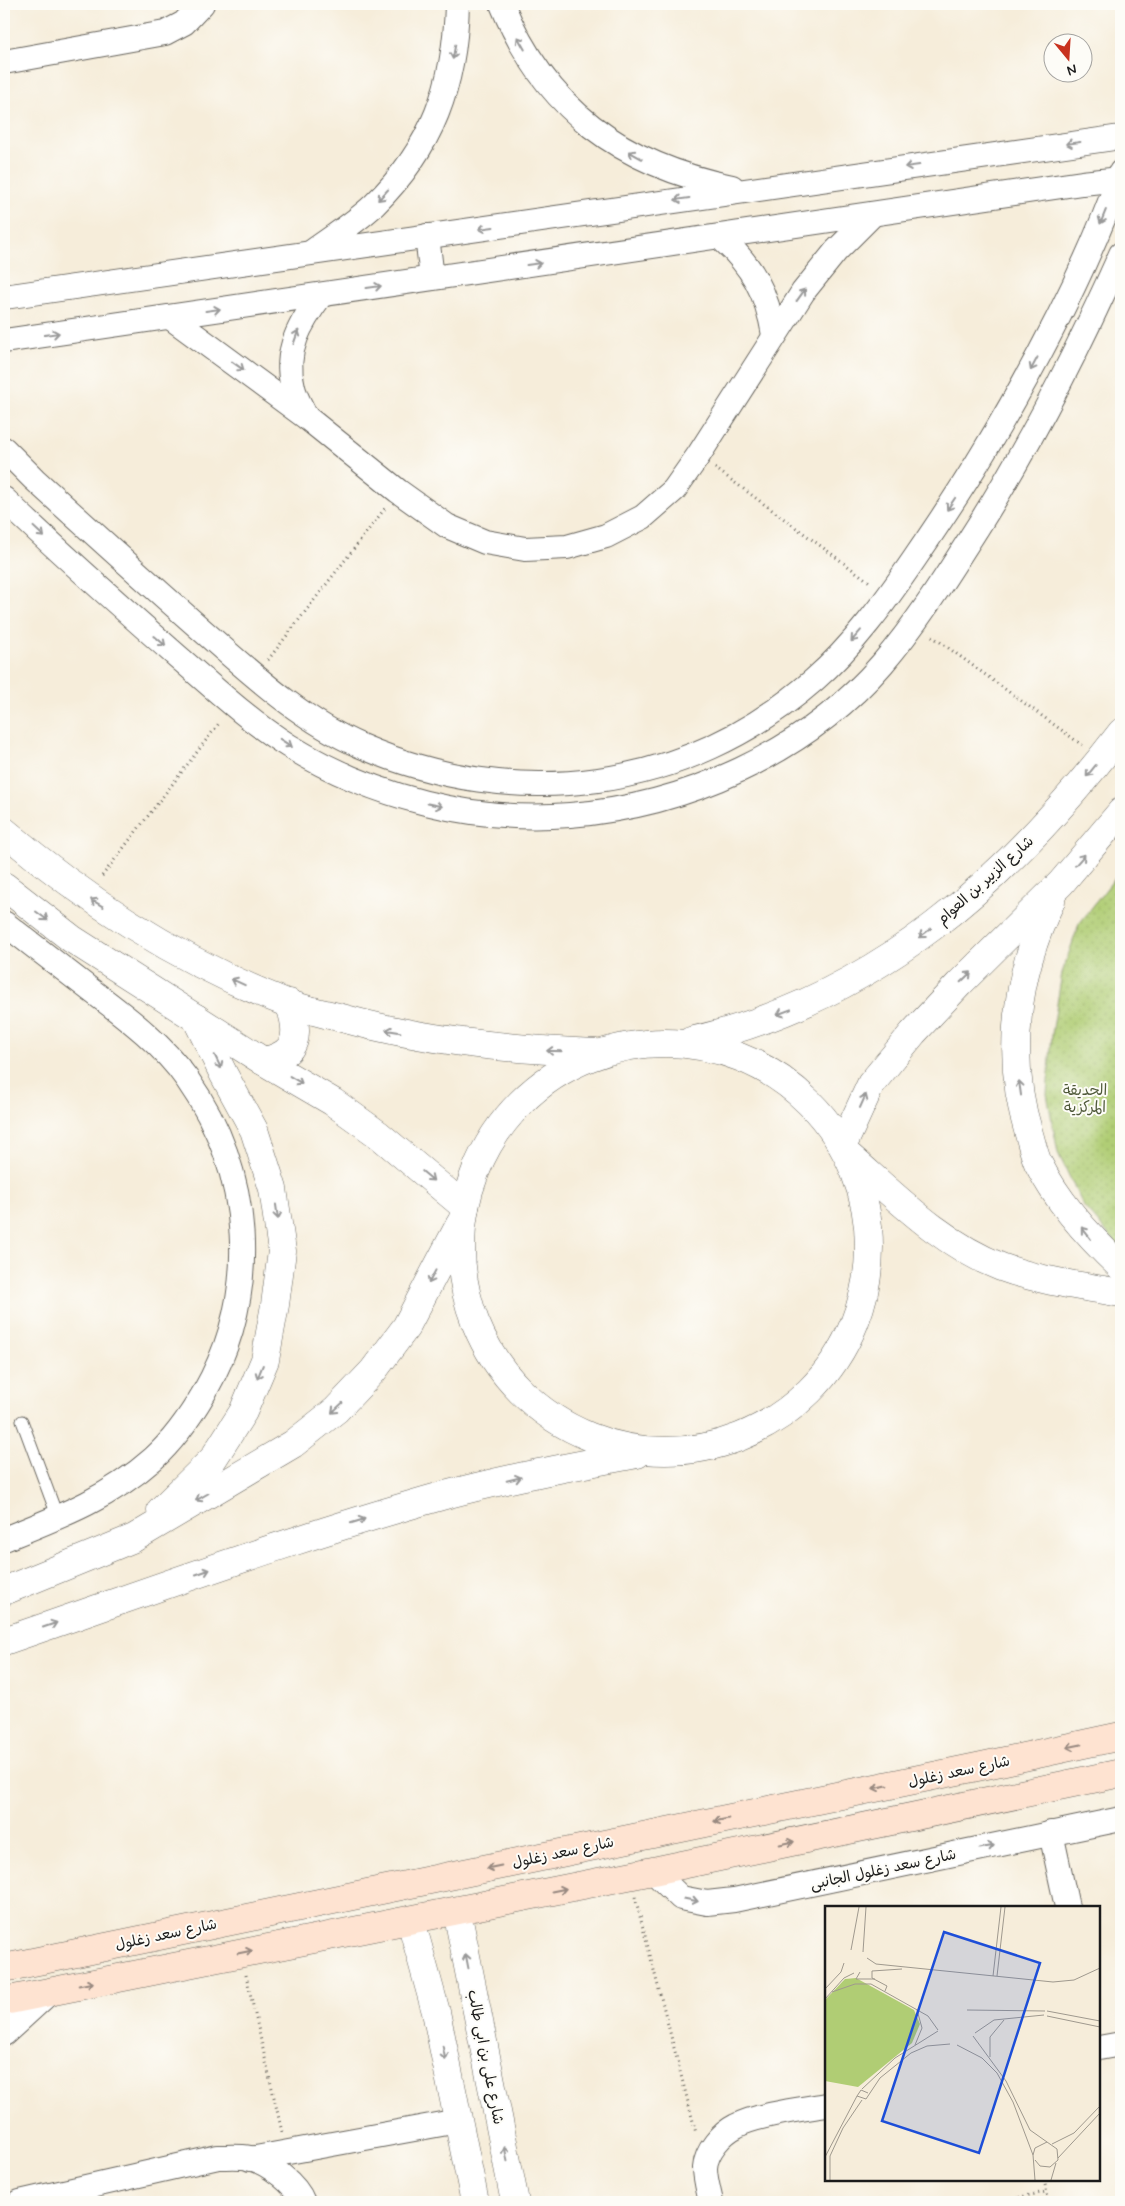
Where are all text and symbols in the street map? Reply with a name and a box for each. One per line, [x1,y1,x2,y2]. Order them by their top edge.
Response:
north arrow [1042,32,1092,82]
one-way arrow [515,37,525,51]
one-way arrow [449,44,459,60]
text: N [1064,59,1079,79]
one-way arrow [1065,138,1081,148]
one-way arrow [628,150,643,160]
one-way arrow [904,162,920,172]
one-way arrow [377,189,389,202]
one-way arrow [674,195,690,205]
one-way arrow [1098,209,1107,224]
one-way arrow [479,223,495,233]
one-way arrow [526,258,542,268]
one-way arrow [365,282,381,292]
one-way arrow [796,289,807,302]
one-way arrow [204,305,220,315]
one-way arrow [44,328,60,338]
one-way arrow [292,330,301,345]
one-way arrow [1028,356,1038,371]
one-way arrow [231,361,244,372]
one-way arrow [946,497,956,511]
one-way arrow [33,526,46,538]
one-way arrow [851,629,862,642]
one-way arrow [154,635,167,646]
one-way arrow [279,738,293,748]
one-way arrow [1086,764,1097,777]
one-way arrow [427,801,443,810]
street label: شارع الزبير بن العوام [933,832,1039,930]
one-way arrow [1074,854,1085,867]
one-way arrow [90,897,104,907]
one-way arrow [35,911,48,922]
one-way arrow [919,927,932,938]
one-way arrow [960,971,973,983]
one-way arrow [231,976,246,986]
one-way arrow [777,1008,792,1017]
one-way arrow [385,1026,401,1036]
one-way arrow [546,1046,562,1056]
one-way arrow [213,1054,223,1069]
one-way arrow [289,1076,303,1086]
one-way arrow [1014,1080,1024,1096]
park label: الحديقة المركزية [1063,1081,1107,1118]
one-way arrow [859,1094,868,1109]
one-way arrow [421,1170,434,1181]
one-way arrow [272,1204,282,1220]
one-way arrow [1081,1226,1092,1239]
one-way arrow [427,1269,436,1284]
one-way arrow [255,1364,264,1379]
one-way arrow [331,1402,344,1414]
one-way arrow [506,1474,522,1483]
one-way arrow [196,1493,210,1503]
one-way arrow [349,1516,365,1526]
one-way arrow [195,1567,211,1576]
one-way arrow [42,1620,58,1630]
one-way arrow [1066,1742,1082,1751]
street label: شارع سعد زغلول [906,1751,1012,1793]
one-way arrow [873,1783,889,1792]
one-way arrow [714,1816,730,1825]
street label: شارع سعد زغلول [510,1832,616,1874]
one-way arrow [778,1838,794,1848]
one-way arrow [979,1842,995,1851]
street label: شارع سعد زغلول الجانبى [808,1845,958,1895]
one-way arrow [486,1862,502,1872]
one-way arrow [551,1885,567,1895]
one-way arrow [683,1896,699,1905]
inset map [825,1906,1100,2181]
street label: شارع سعد زغلول [113,1914,219,1956]
one-way arrow [237,1946,253,1956]
one-way arrow [462,1953,471,1969]
one-way arrow [77,1978,93,1988]
street label: شارع على بن ابى طالب [462,1988,508,2126]
one-way arrow [440,2044,450,2060]
one-way arrow [500,2147,510,2163]

